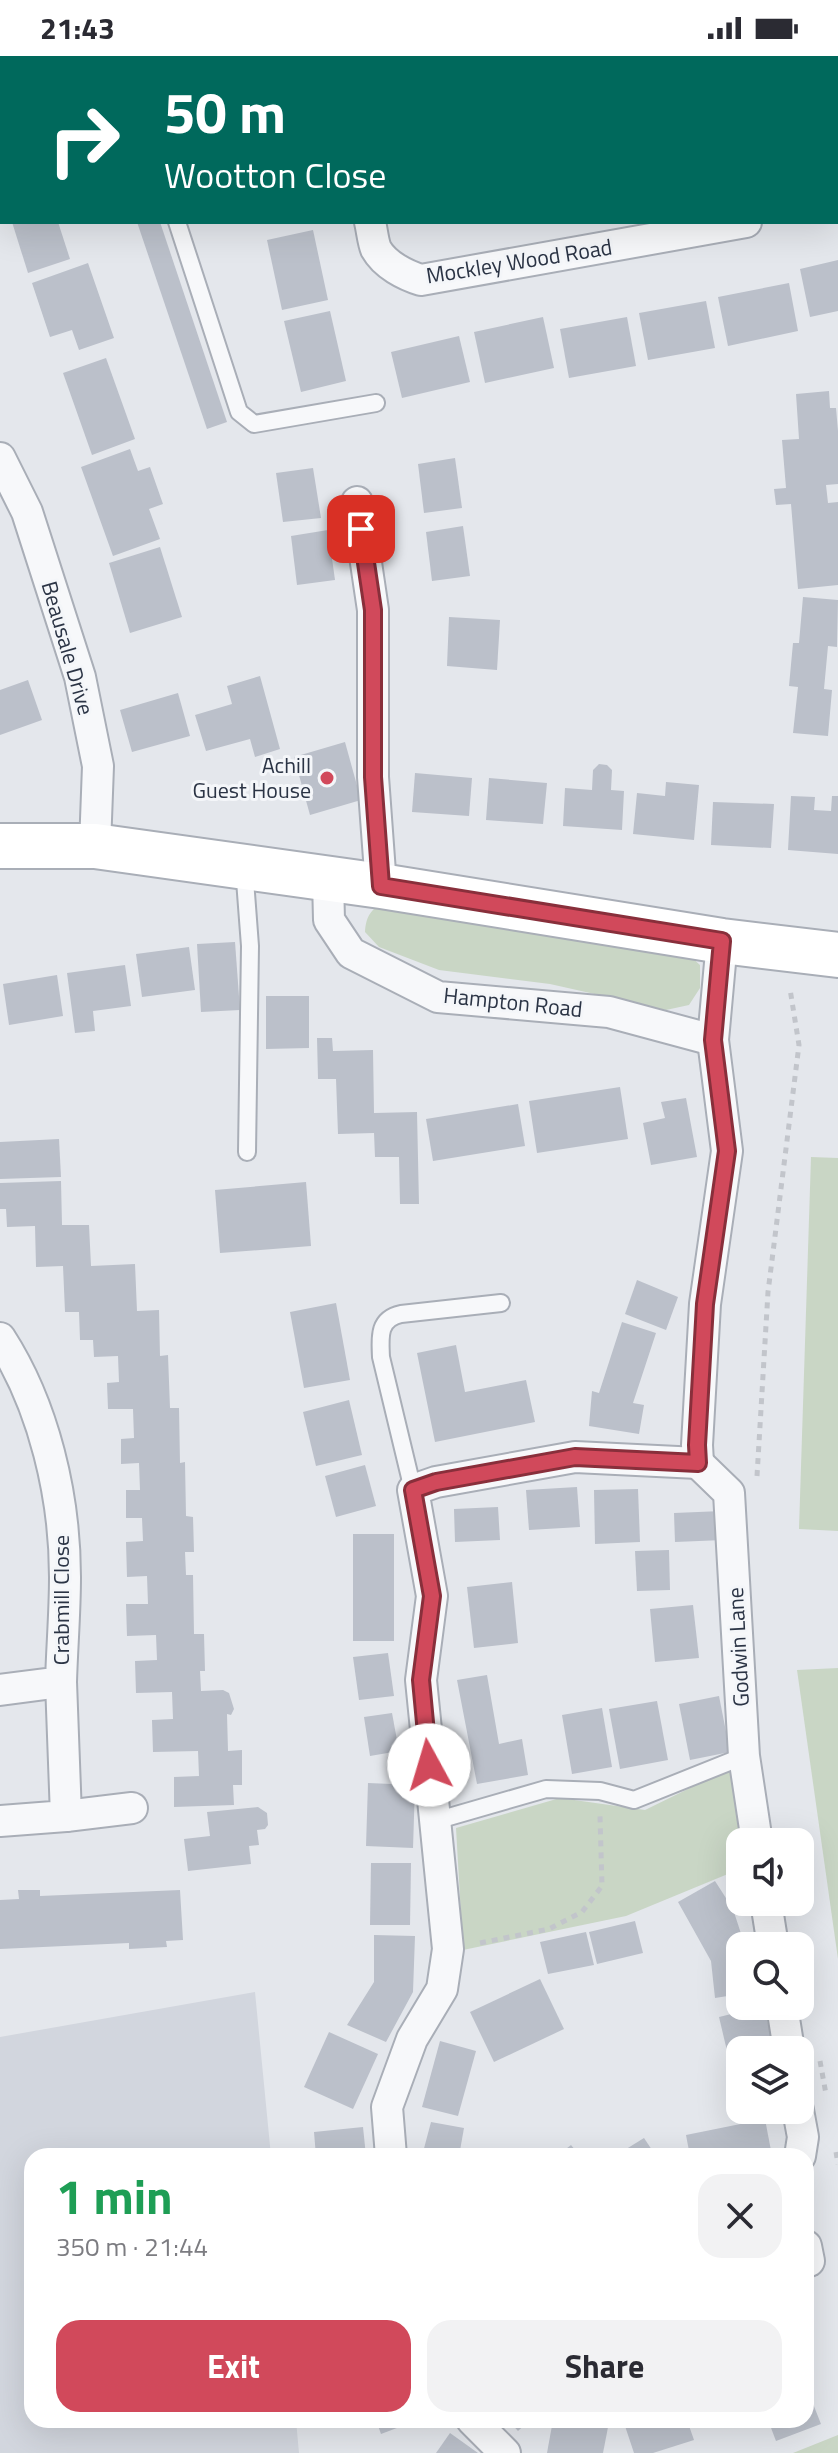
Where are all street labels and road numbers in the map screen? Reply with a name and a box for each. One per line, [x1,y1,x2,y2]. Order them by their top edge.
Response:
street label: Mockley Wood Road [424,230,614,292]
street label: Beausale Drive [33,577,103,719]
street label: Hampton Road [442,978,584,1026]
street label: Crabmill Close [44,1535,78,1665]
street label: Godwin Lane [718,1586,758,1708]

